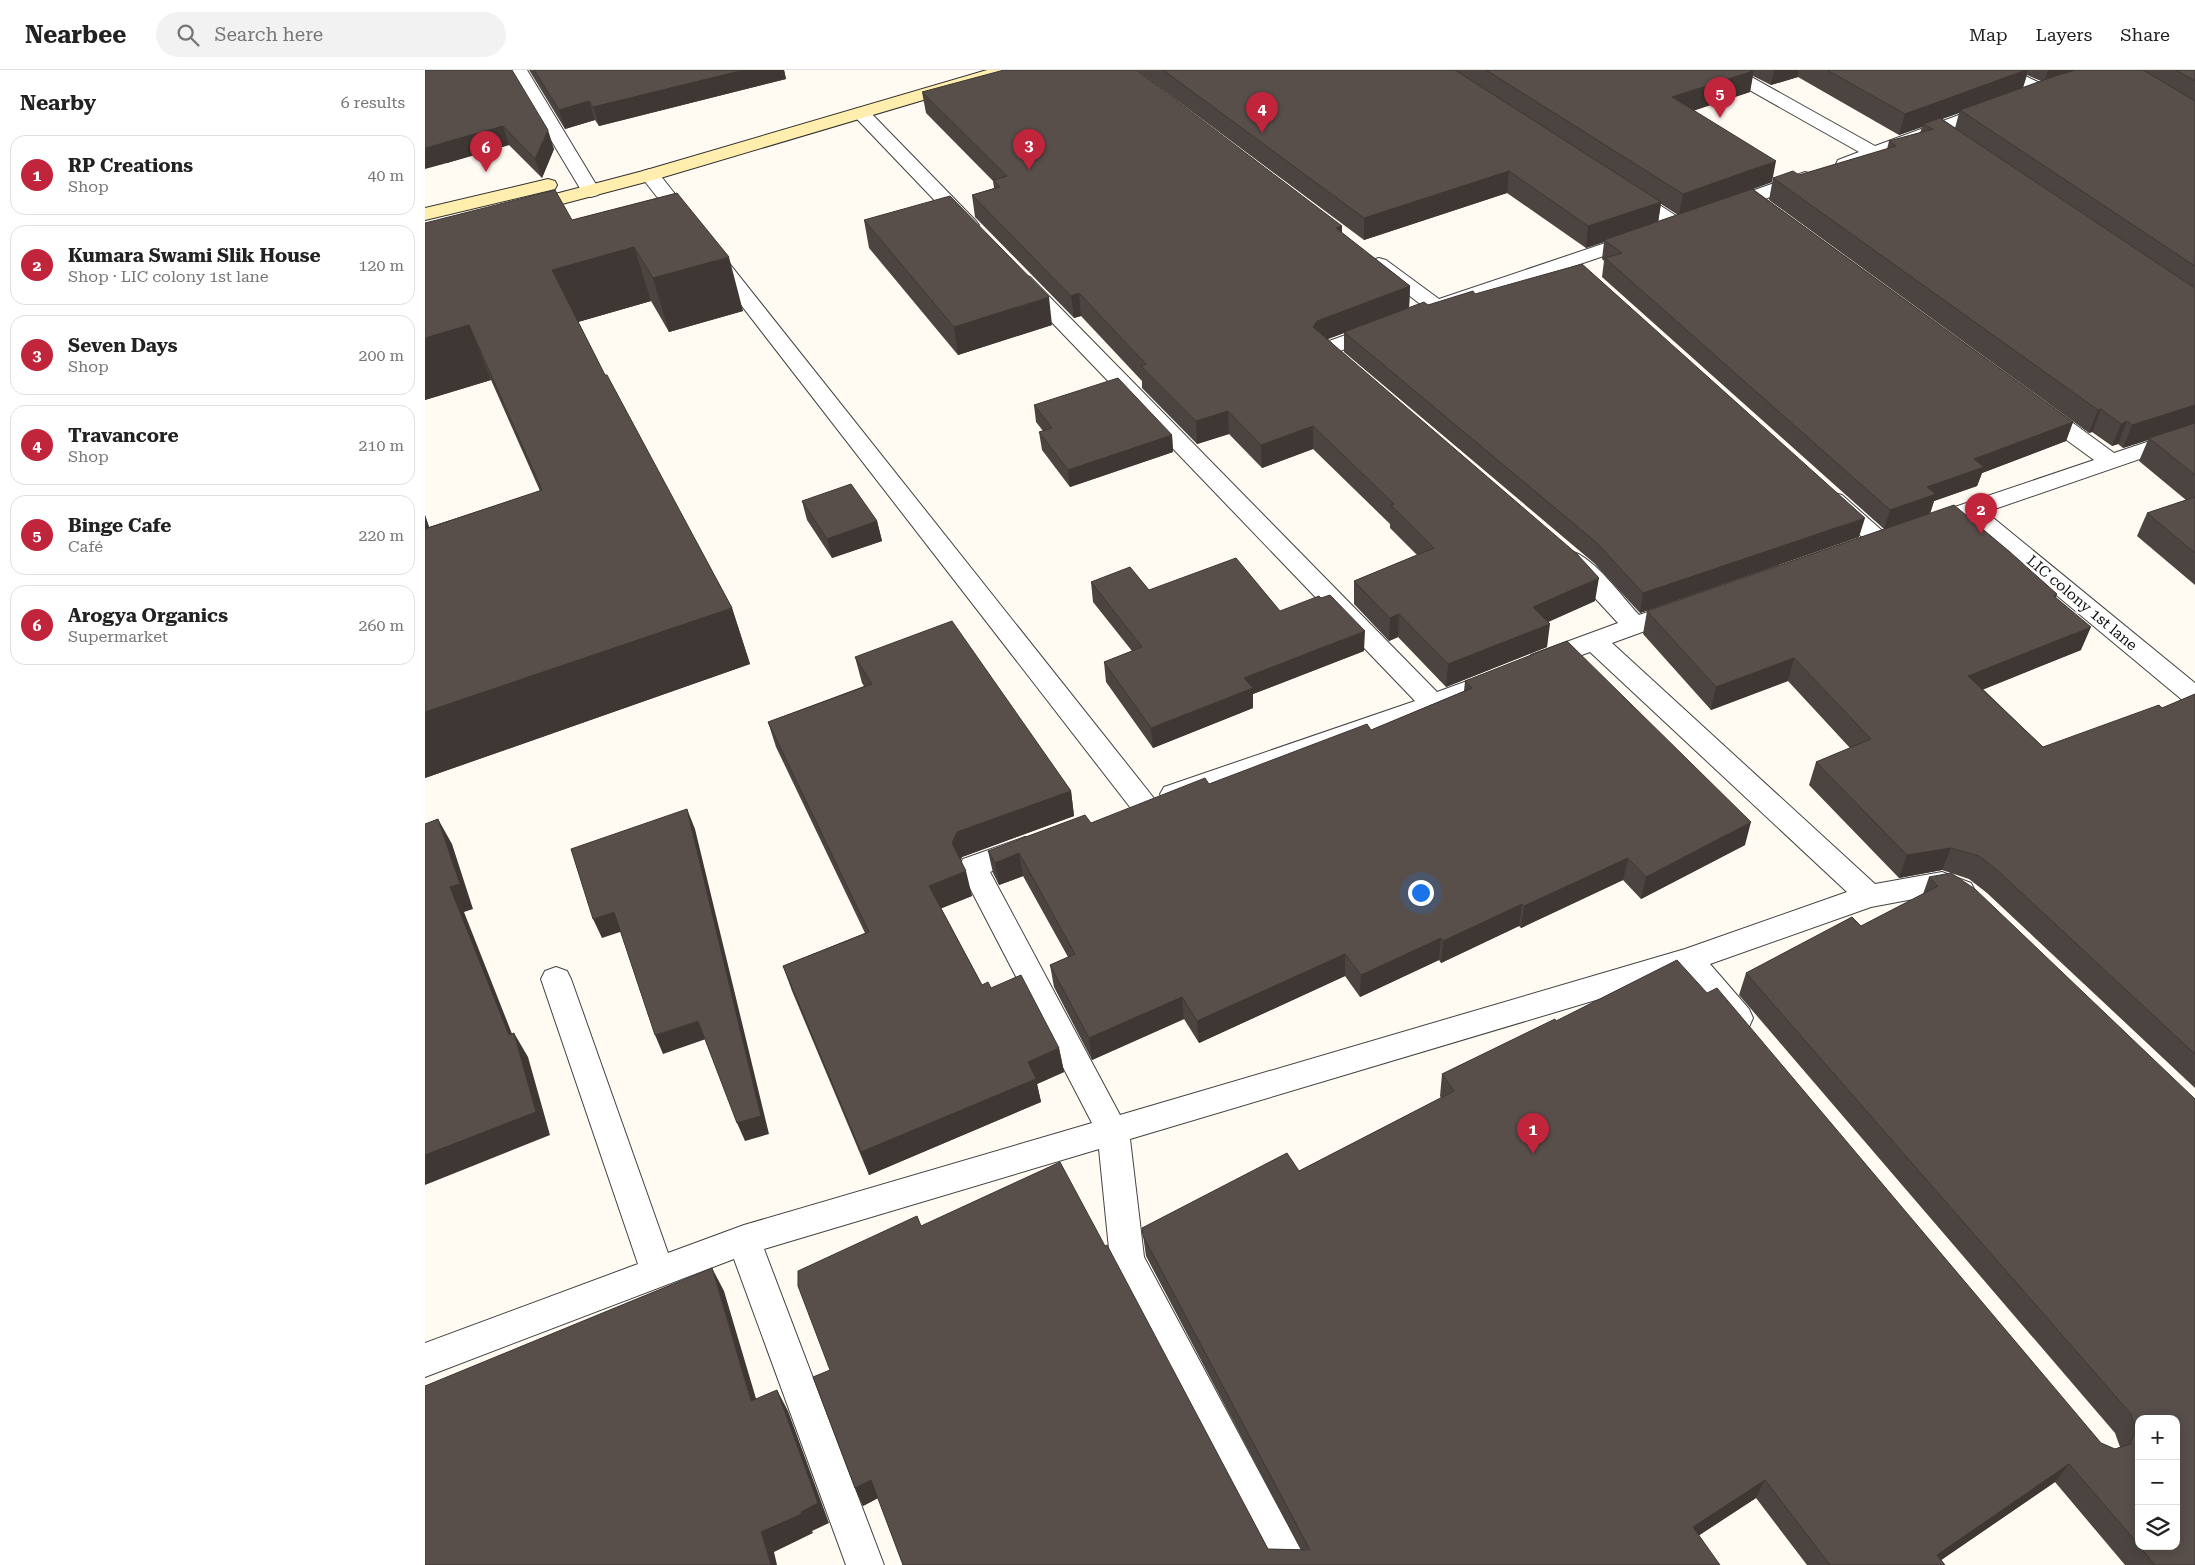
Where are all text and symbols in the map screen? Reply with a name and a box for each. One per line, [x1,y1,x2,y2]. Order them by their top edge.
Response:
search box [156,12,506,57]
text: Nearbee [25,21,126,49]
icon: search [174,21,202,49]
text: Search here [214,23,323,46]
text: Map [1969,24,2008,45]
text: Layers [2036,24,2092,45]
text: Share [2120,24,2170,45]
pin: 5 [1704,77,1736,118]
text: Nearby [20,91,96,115]
pin: 4 [1246,92,1278,133]
text: 6 results [341,93,405,112]
pin: 3 [1013,129,1045,170]
pin: 6 [470,131,502,172]
text: RP Creations [68,154,193,177]
text: 1 [33,166,41,185]
text: 40 m [367,166,404,185]
text: Shop [68,177,109,196]
text: Kumara Swami Slik House [68,244,321,267]
text: 2 [33,256,41,275]
text: 120 m [358,256,404,275]
text: Shop · LIC colony 1st lane [68,267,269,286]
text: Seven Days [68,334,178,357]
text: 3 [33,346,41,365]
text: 200 m [358,346,404,365]
text: Shop [68,357,109,376]
text: Travancore [68,424,179,447]
text: 4 [33,436,41,455]
text: 210 m [358,436,404,455]
text: Shop [68,447,109,466]
pin: 2 [1965,493,1997,534]
text: Binge Cafe [68,514,172,537]
text: 5 [33,526,41,545]
text: 220 m [358,526,404,545]
text: Café [68,537,103,556]
street label: LIC colony 1st lane [2023,552,2141,654]
text: Arogya Organics [68,604,228,627]
text: 6 [33,616,41,635]
text: 260 m [358,616,404,635]
text: Supermarket [68,627,168,646]
your location [1408,880,1434,906]
pin: 1 [1517,1113,1549,1154]
map controls [2135,1415,2180,1550]
button: + [2135,1415,2180,1460]
button: − [2135,1460,2180,1505]
button: layers [2135,1505,2180,1550]

